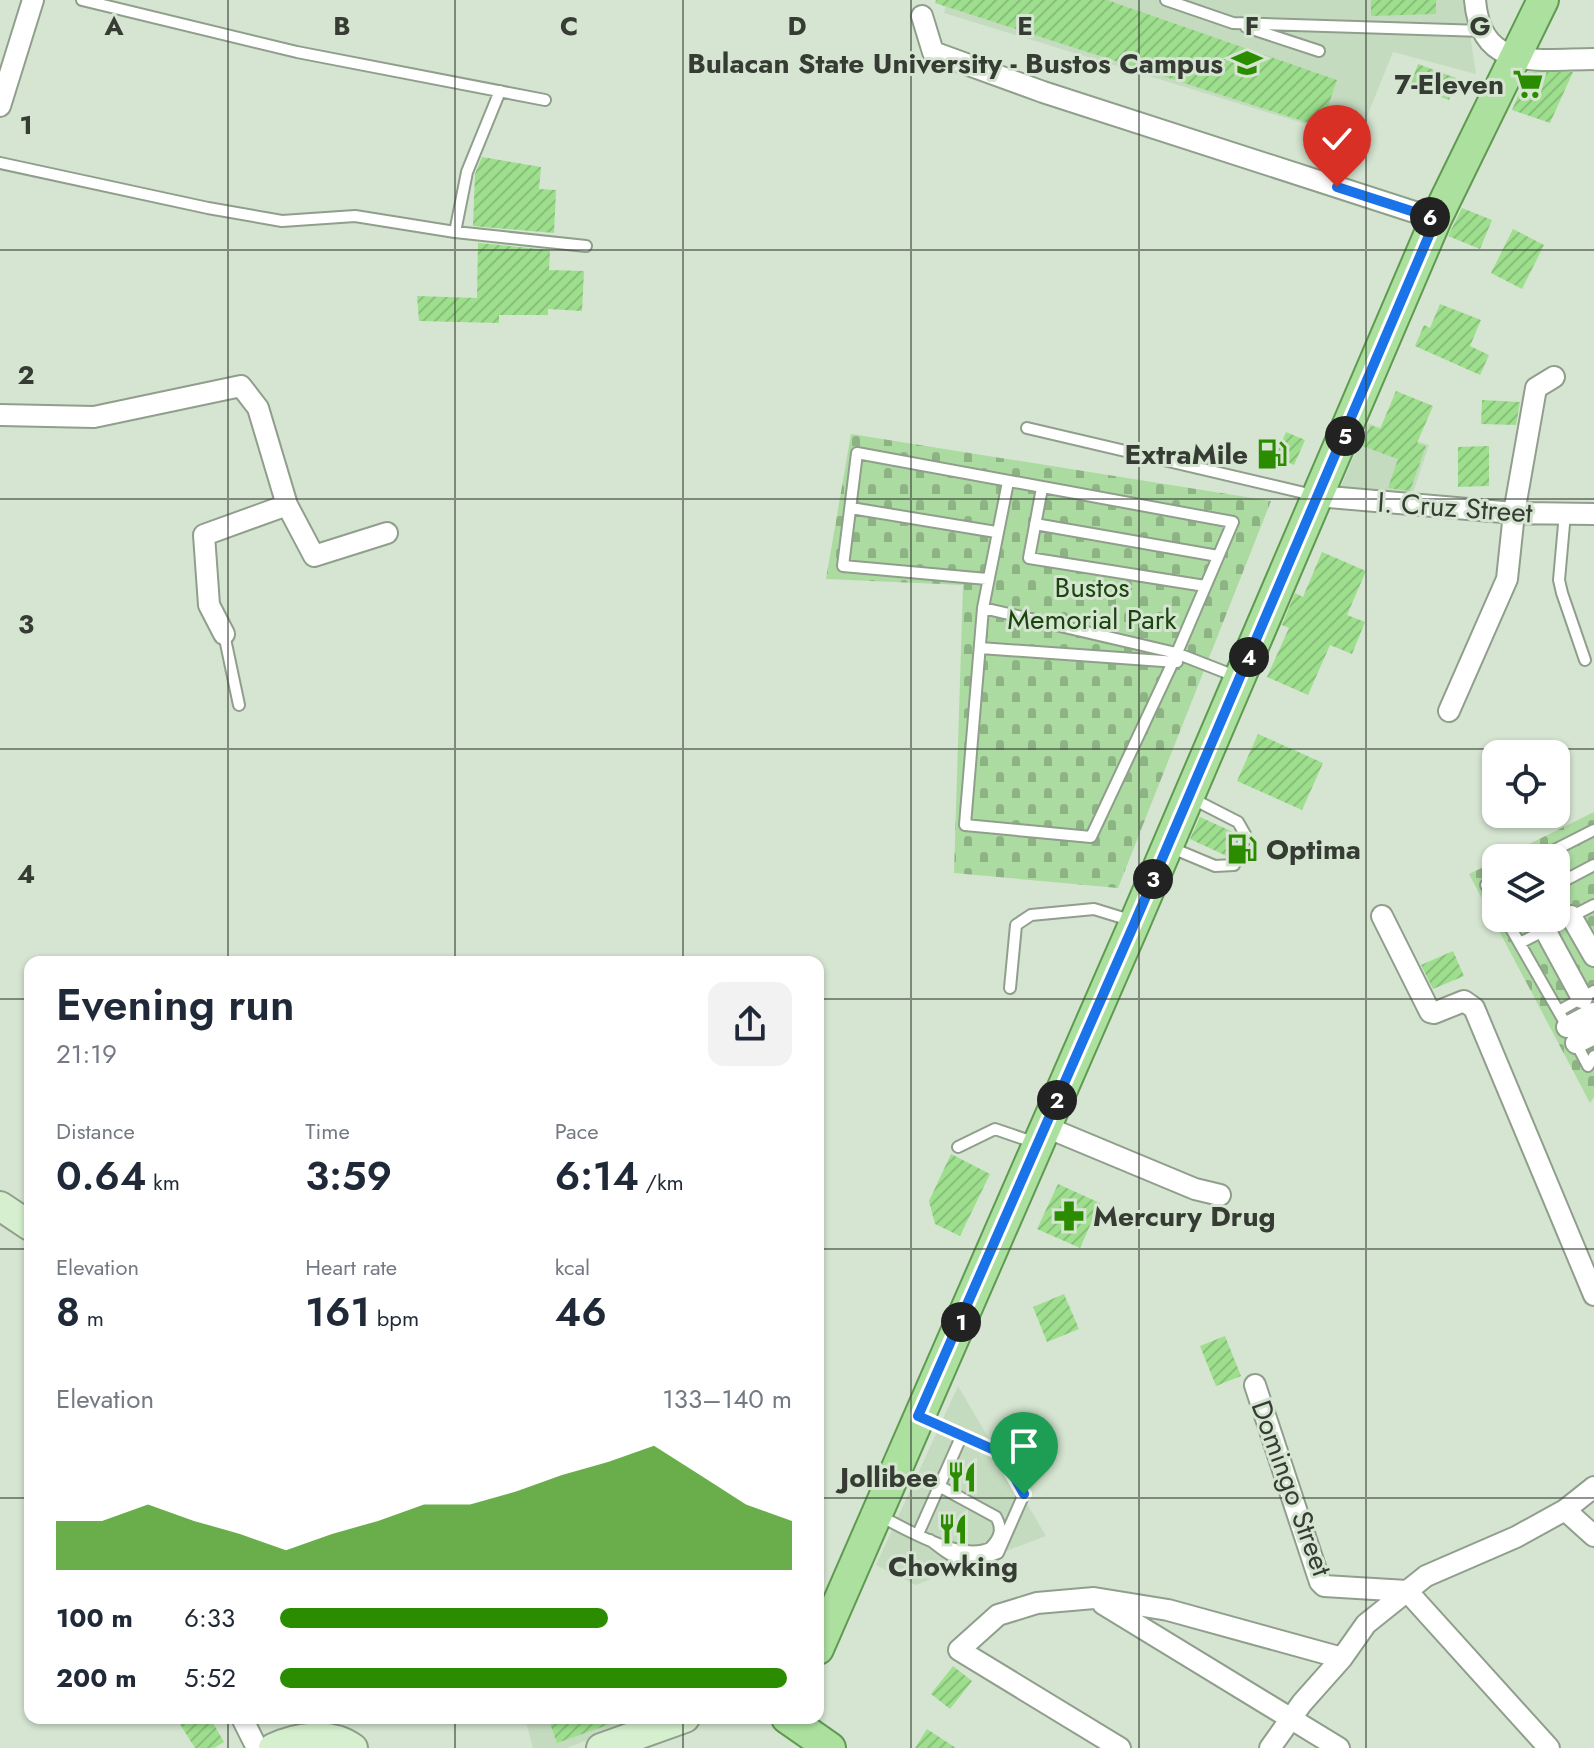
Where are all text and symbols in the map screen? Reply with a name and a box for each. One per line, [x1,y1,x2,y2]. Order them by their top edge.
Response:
text: A [103,7,124,45]
text: B [333,7,351,45]
text: C [560,7,578,45]
text: D [787,7,807,45]
text: E [1017,7,1033,45]
text: F [1245,7,1259,45]
text: G [1469,7,1491,45]
place label: Bulacan State University - Bustos Campus [687,43,1223,84]
school or university icon: Bulacan State University - Bustos Campus [1230,46,1264,80]
place label: 7-Eleven [1394,64,1504,105]
supermarket icon: 7-Eleven [1511,67,1545,101]
pin [1303,105,1371,187]
text: 1 [19,106,33,144]
icon: check [1315,117,1359,161]
pin: 6 [1410,197,1450,237]
text: 6 [1423,201,1437,233]
text: 2 [17,356,35,394]
pin: 5 [1325,416,1365,456]
text: 5 [1338,420,1352,452]
place label: ExtraMile [1124,434,1248,475]
fuel station icon: ExtraMile [1255,437,1289,471]
street label: I. Cruz Street [1376,482,1534,533]
park label: Bustos Memorial Park [1007,567,1177,640]
text: 3 [18,605,34,643]
pin: 4 [1229,637,1269,677]
text: 4 [1241,641,1257,673]
map controls [1482,740,1570,932]
button: locate [1482,740,1570,828]
place label: Optima [1266,829,1361,870]
fuel station icon: Optima [1225,832,1259,866]
button: layers [1482,844,1570,932]
text: 4 [17,855,35,893]
pin: 3 [1133,859,1173,899]
text: 3 [1146,863,1160,895]
text: Evening run [56,973,295,1037]
button: share [708,982,792,1066]
text: 21:19 [56,1035,117,1073]
pin: 2 [1037,1080,1077,1120]
text: 2 [1050,1084,1064,1116]
text: Distance [56,1115,135,1147]
text: Time [305,1115,350,1147]
text: Pace [555,1115,598,1147]
text: 0.64 [56,1147,146,1205]
text: 3:59 [305,1147,392,1205]
text: 6:14 [555,1147,639,1205]
text: km [146,1166,180,1198]
text: /km [639,1166,684,1198]
place label: Mercury Drug [1093,1196,1276,1237]
pharmacy icon: Mercury Drug [1052,1199,1086,1233]
text: Elevation [56,1251,139,1283]
text: Heart rate [305,1251,397,1283]
text: kcal [555,1251,590,1283]
text: 8 [56,1283,80,1341]
text: 161 [305,1283,370,1341]
text: 46 [555,1283,607,1341]
text: m [80,1302,104,1334]
text: bpm [370,1302,419,1334]
pin: 1 [941,1302,981,1342]
text: 1 [955,1306,967,1338]
text: Elevation [56,1380,154,1418]
text: 133–140 m [662,1380,792,1418]
street label: Domingo Street [1241,1394,1342,1582]
pin [990,1412,1058,1494]
icon: arrive [1002,1424,1046,1468]
place label: Jollibee [835,1457,938,1498]
restaurant icon: Jollibee [945,1460,979,1494]
restaurant icon: Chowking [936,1512,970,1546]
place label: Chowking [888,1546,1018,1587]
text: 100 m [56,1599,133,1637]
text: 6:33 [184,1599,235,1637]
text: 200 m [56,1659,137,1697]
text: 5:52 [184,1659,236,1697]

